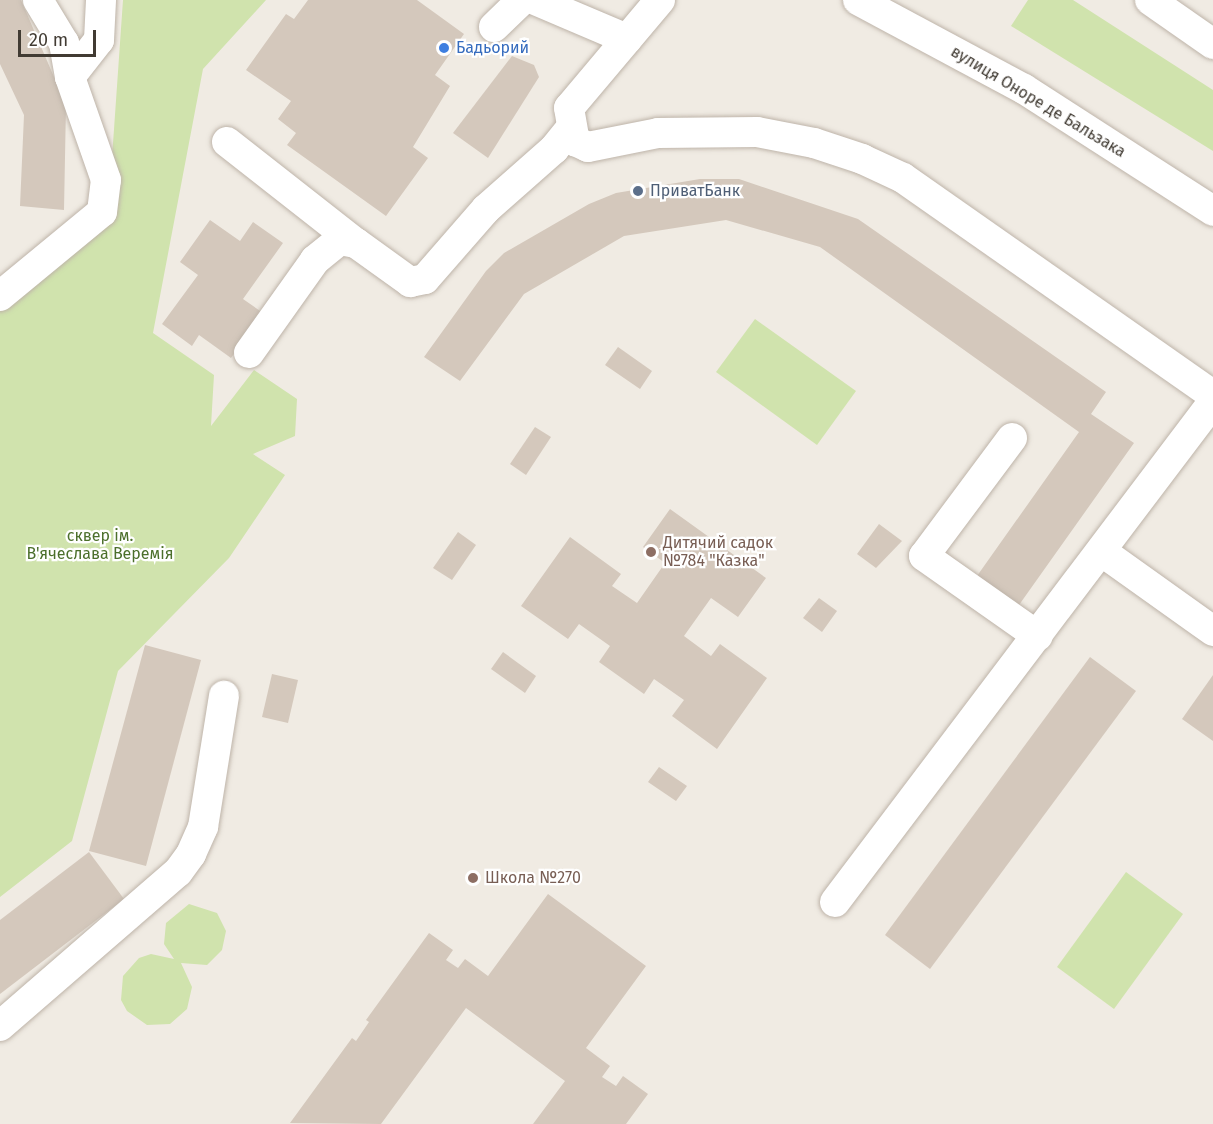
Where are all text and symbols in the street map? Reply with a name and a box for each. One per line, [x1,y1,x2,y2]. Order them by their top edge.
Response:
scale bar [21,18,99,56]
text: 20 m [29,29,68,51]
place label: Бадьорий [456,38,529,58]
marker: Бадьорий [437,41,451,55]
street label: вулиця Оноре де Бальзака [947,42,1129,162]
place label: ПриватБанк [650,181,740,201]
marker: ПриватБанк [631,184,645,198]
park label: сквер ім. В'ячеслава Веремія [26,526,174,564]
place label: Дитячий садок №784 "Казка" [663,533,773,571]
marker: Дитячий садок №784 "Казка" [644,545,658,559]
place label: Школа №270 [485,868,581,888]
marker: Школа №270 [466,871,480,885]

